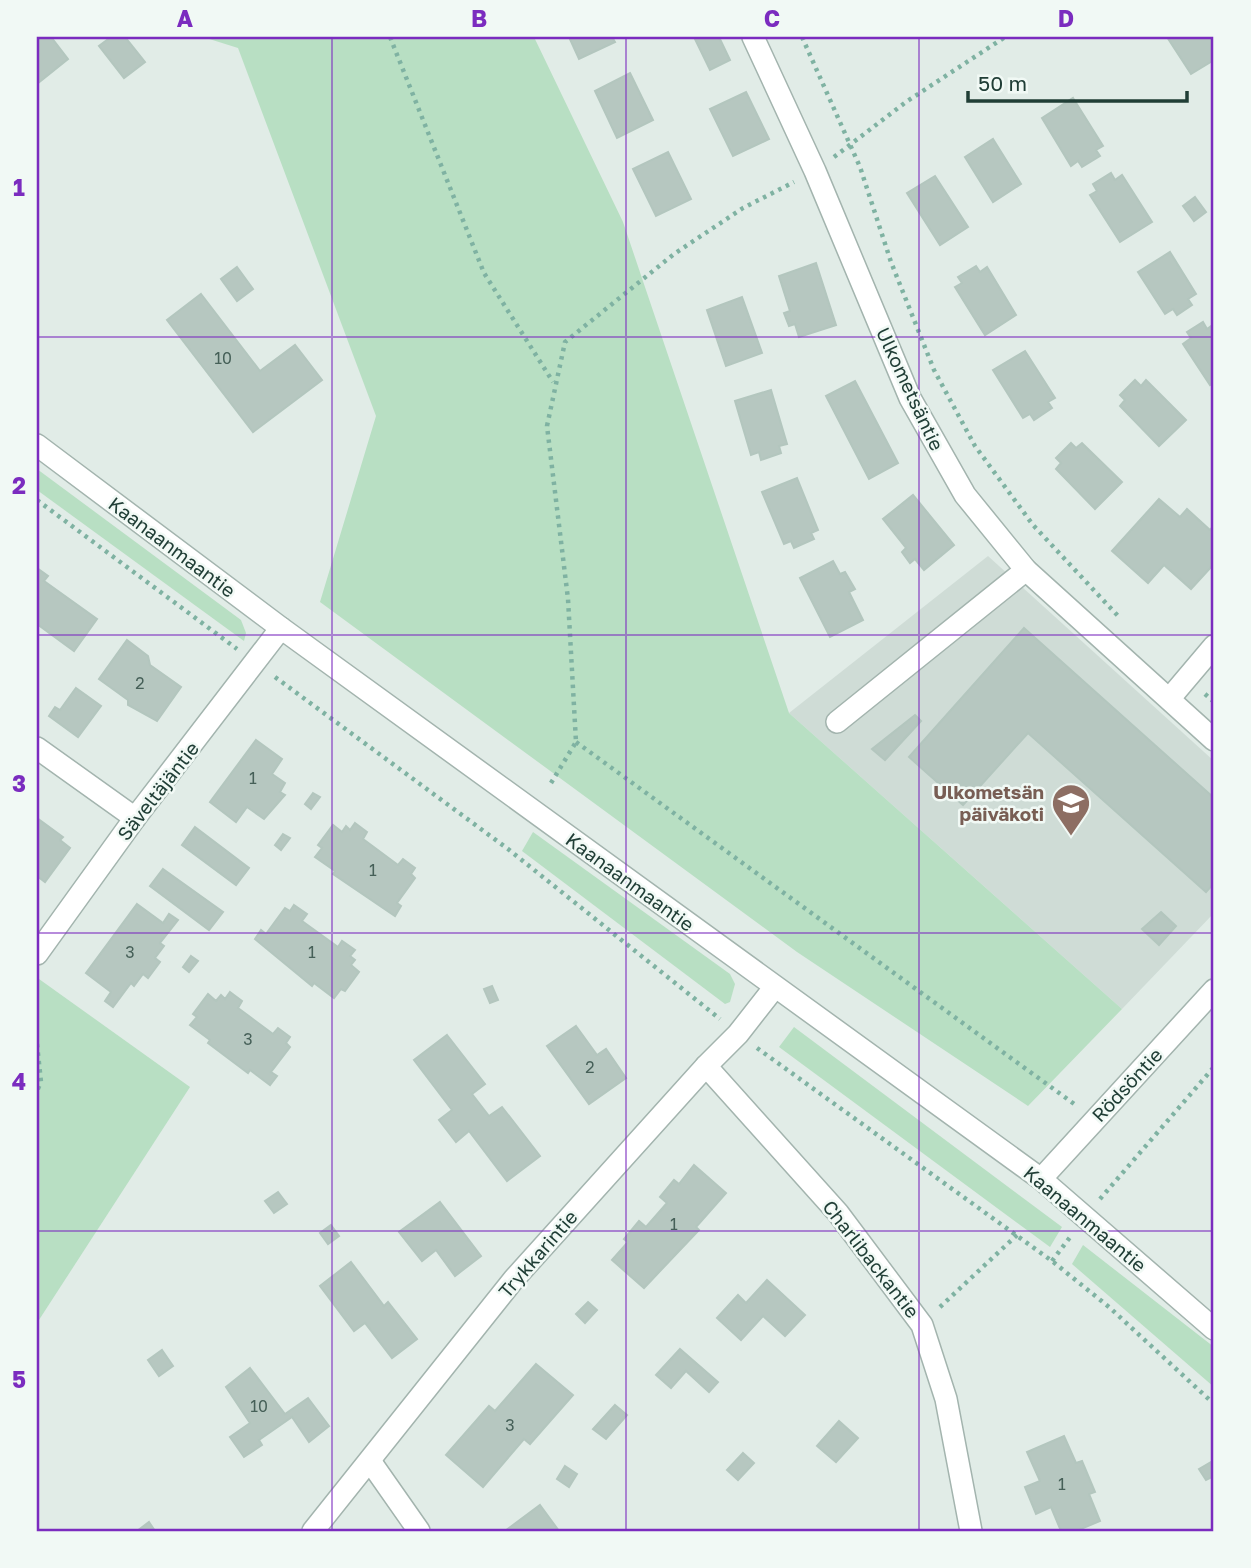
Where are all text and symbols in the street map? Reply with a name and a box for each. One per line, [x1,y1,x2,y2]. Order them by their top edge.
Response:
text: A [177,4,194,32]
text: B [471,4,487,32]
text: C [764,4,780,32]
text: D [1058,4,1074,32]
scale bar [968,60,1186,104]
text: 50 m [978,70,1027,96]
text: 1 [13,173,25,201]
street label: Ulkometsäntie [872,324,949,454]
house number: 10 [214,348,232,368]
text: 2 [12,471,26,499]
street label: Kaanaanmaantie [104,491,240,602]
house number: 2 [135,673,145,693]
street label: Säveltäjäntie [112,737,203,845]
house number: 1 [249,768,257,788]
text: 3 [12,769,26,797]
place label: Ulkometsän päiväkoti [933,780,1044,825]
school or university icon: Ulkometsän päiväkoti [1050,782,1092,837]
street label: Kaanaanmaantie [562,827,699,936]
house number: 1 [369,860,377,880]
house number: 3 [125,942,135,962]
house number: 1 [308,942,316,962]
house number: 3 [243,1029,253,1049]
street label: Rödsöntie [1087,1043,1167,1126]
house number: 2 [585,1057,595,1077]
text: 4 [12,1067,26,1095]
street label: Kaanaanmaantie [1019,1161,1151,1277]
street label: Charlibackantie [818,1195,925,1322]
street label: Trykkarintie [493,1205,582,1302]
house number: 1 [670,1214,678,1234]
text: 5 [12,1365,26,1393]
house number: 10 [250,1396,268,1416]
house number: 3 [505,1415,515,1435]
house number: 1 [1058,1474,1066,1494]

